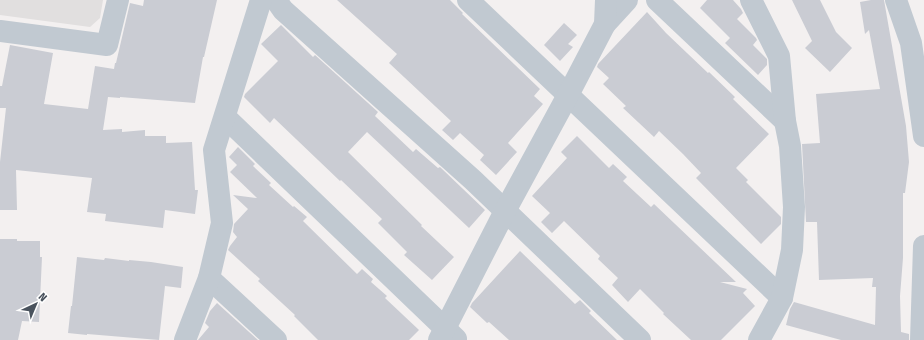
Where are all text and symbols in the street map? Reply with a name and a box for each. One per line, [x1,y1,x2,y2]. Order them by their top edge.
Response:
north arrow [16,284,56,324]
text: N [36,290,49,304]

